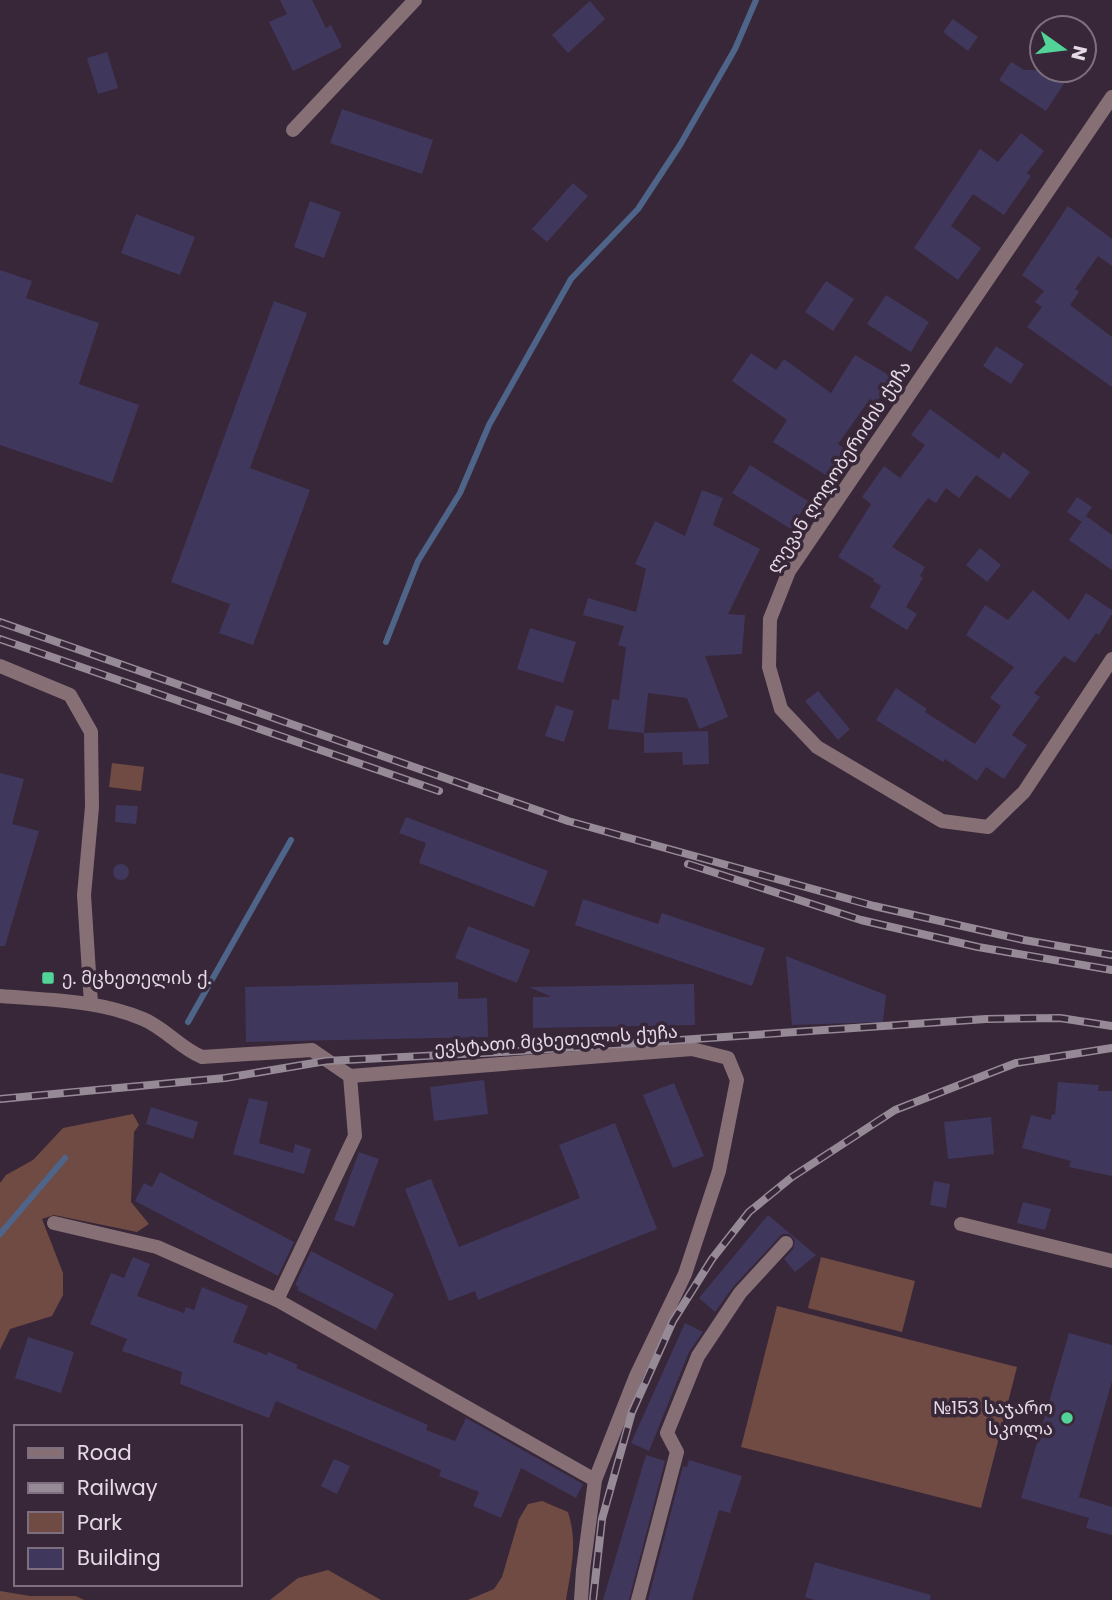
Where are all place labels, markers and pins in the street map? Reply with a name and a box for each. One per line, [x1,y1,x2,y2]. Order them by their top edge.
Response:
place label: ე. მცხეთელის ქ. [62,965,211,990]
marker: ე. მცხეთელის ქ. [40,970,56,986]
place label: №153 საჯარო სკოლა [933,1395,1053,1441]
marker: №153 საჯარო სკოლა [1059,1410,1075,1426]

